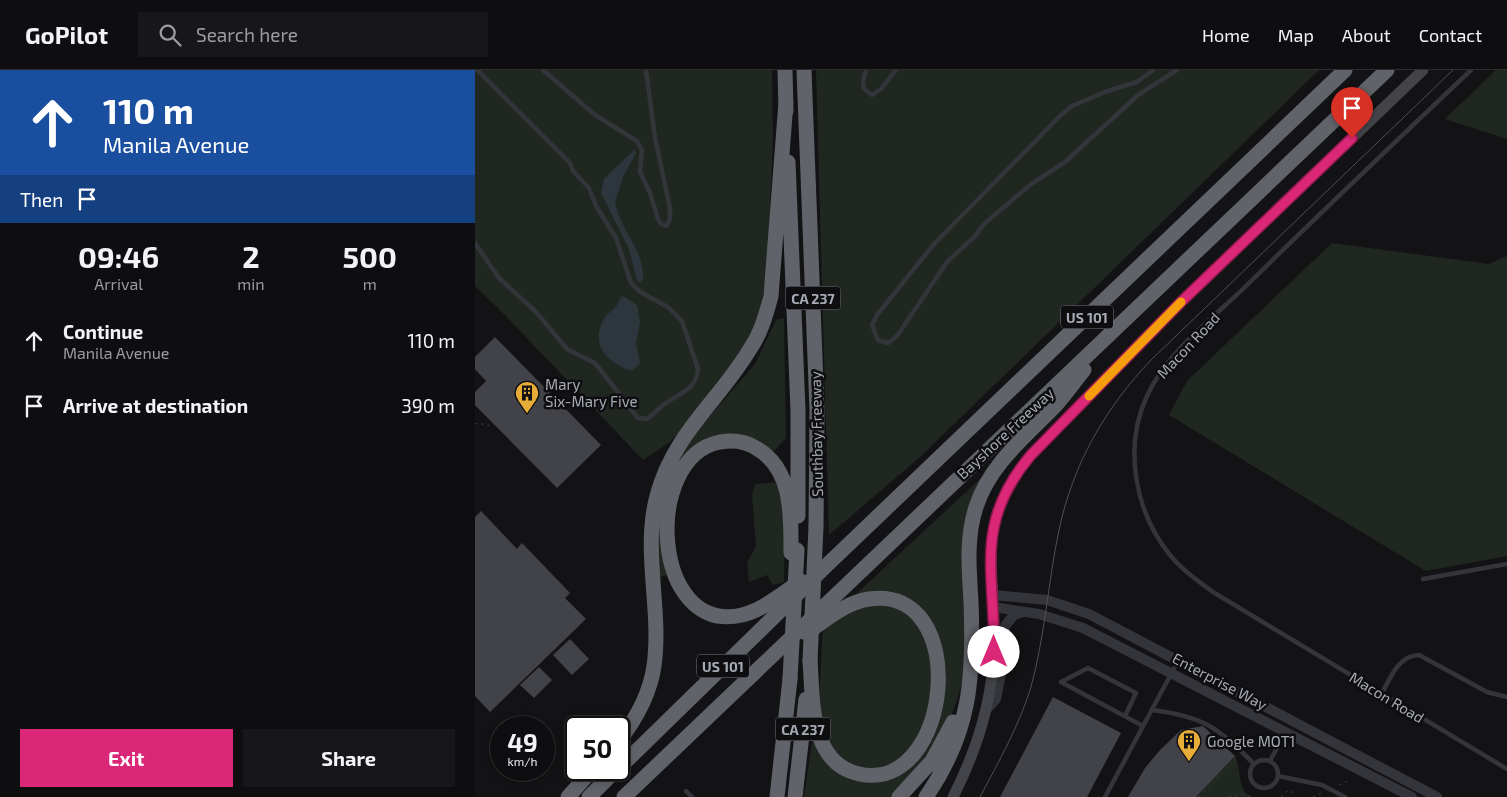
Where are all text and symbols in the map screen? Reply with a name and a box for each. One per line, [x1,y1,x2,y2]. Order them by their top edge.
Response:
search box [138,12,488,57]
text: GoPilot [25,20,108,49]
icon: search [156,21,184,49]
text: Search here [196,23,298,46]
text: Home [1202,24,1250,46]
text: Map [1278,24,1314,46]
text: About [1342,24,1391,46]
text: Contact [1419,24,1482,46]
pin [1331,87,1373,138]
text: 110 m [103,89,194,131]
icon: ahead [20,90,85,155]
icon: arrive [1338,94,1366,122]
text: Manila Avenue [103,131,249,157]
icon: arrive [73,185,101,213]
text: Then [20,188,63,211]
text: 09:46 [78,238,159,274]
text: 2 [242,238,260,274]
text: 500 [343,238,397,274]
text: Arrival [94,274,143,293]
text: min [237,274,265,293]
text: m [363,274,377,293]
road number: CA 237 [785,287,841,310]
road number: US 101 [1061,306,1113,328]
street label: Macon Road [1153,308,1223,382]
text: Continue [63,320,143,343]
icon: ahead [20,327,48,355]
text: 110 m [408,329,455,352]
text: Manila Avenue [63,343,169,362]
street label: Southbay Freeway [806,371,826,497]
place label: Mary Six-Mary Five [545,375,638,410]
building icon: Mary Six-Mary Five [514,380,540,414]
street label: Bayshore Freeway [953,383,1057,482]
icon: arrive [20,392,48,420]
text: Arrive at destination [63,394,248,417]
text: 390 m [401,394,455,417]
position arrow [967,625,1019,677]
street label: Enterprise Way [1170,649,1270,713]
road number: US 101 [697,654,749,678]
street label: Macon Road [1346,668,1428,726]
speed limit sign: 50 [565,716,630,781]
road number: CA 237 [775,718,831,741]
text: 49 [507,727,538,757]
building icon: Google MOT1 [1176,728,1202,762]
button: Exit [20,729,233,787]
button: Share [243,729,455,787]
place label: Google MOT1 [1207,732,1295,750]
text: km/h [508,754,537,768]

